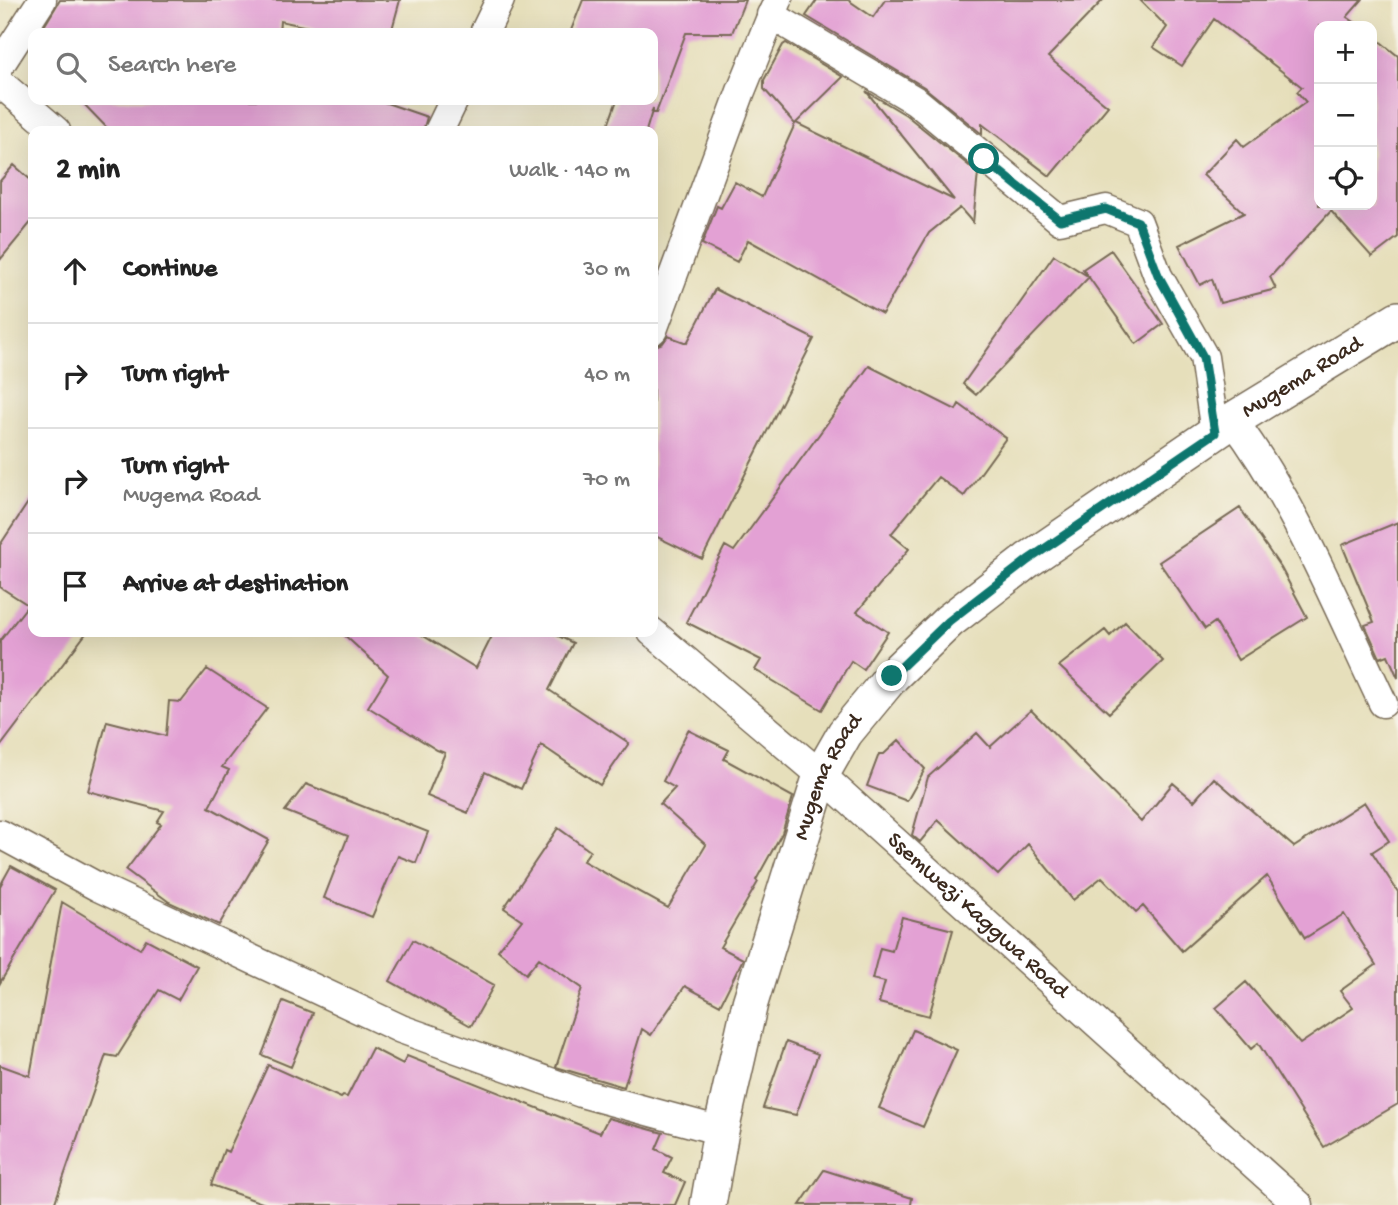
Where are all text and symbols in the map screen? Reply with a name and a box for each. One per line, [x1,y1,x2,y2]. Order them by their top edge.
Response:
map controls [1314,21,1377,210]
button: + [1314,21,1377,84]
search box [28,28,658,105]
icon: search [52,48,90,86]
text: Search here [108,51,236,82]
button: − [1314,84,1377,147]
route start [968,143,999,174]
button: locate [1314,147,1377,210]
text: 2 min [56,154,120,189]
text: Walk · 140 m [509,158,630,185]
icon: ahead [56,252,94,290]
text: Continue [123,255,217,286]
text: 30 m [583,257,630,284]
street label: Mugema Road [1237,330,1369,425]
icon: right [56,357,94,395]
text: Turn right [123,360,227,391]
text: 40 m [584,362,630,389]
text: Turn right [123,452,227,483]
icon: right [56,462,94,500]
text: 70 m [583,467,630,494]
text: Mugema Road [123,483,259,510]
icon: arrive [56,567,94,605]
text: Arrive at destination [123,570,348,601]
route end [876,660,907,691]
street label: Mugema Road [788,707,870,843]
street label: Ssemwezi Kaggwa Road [881,827,1075,1006]

